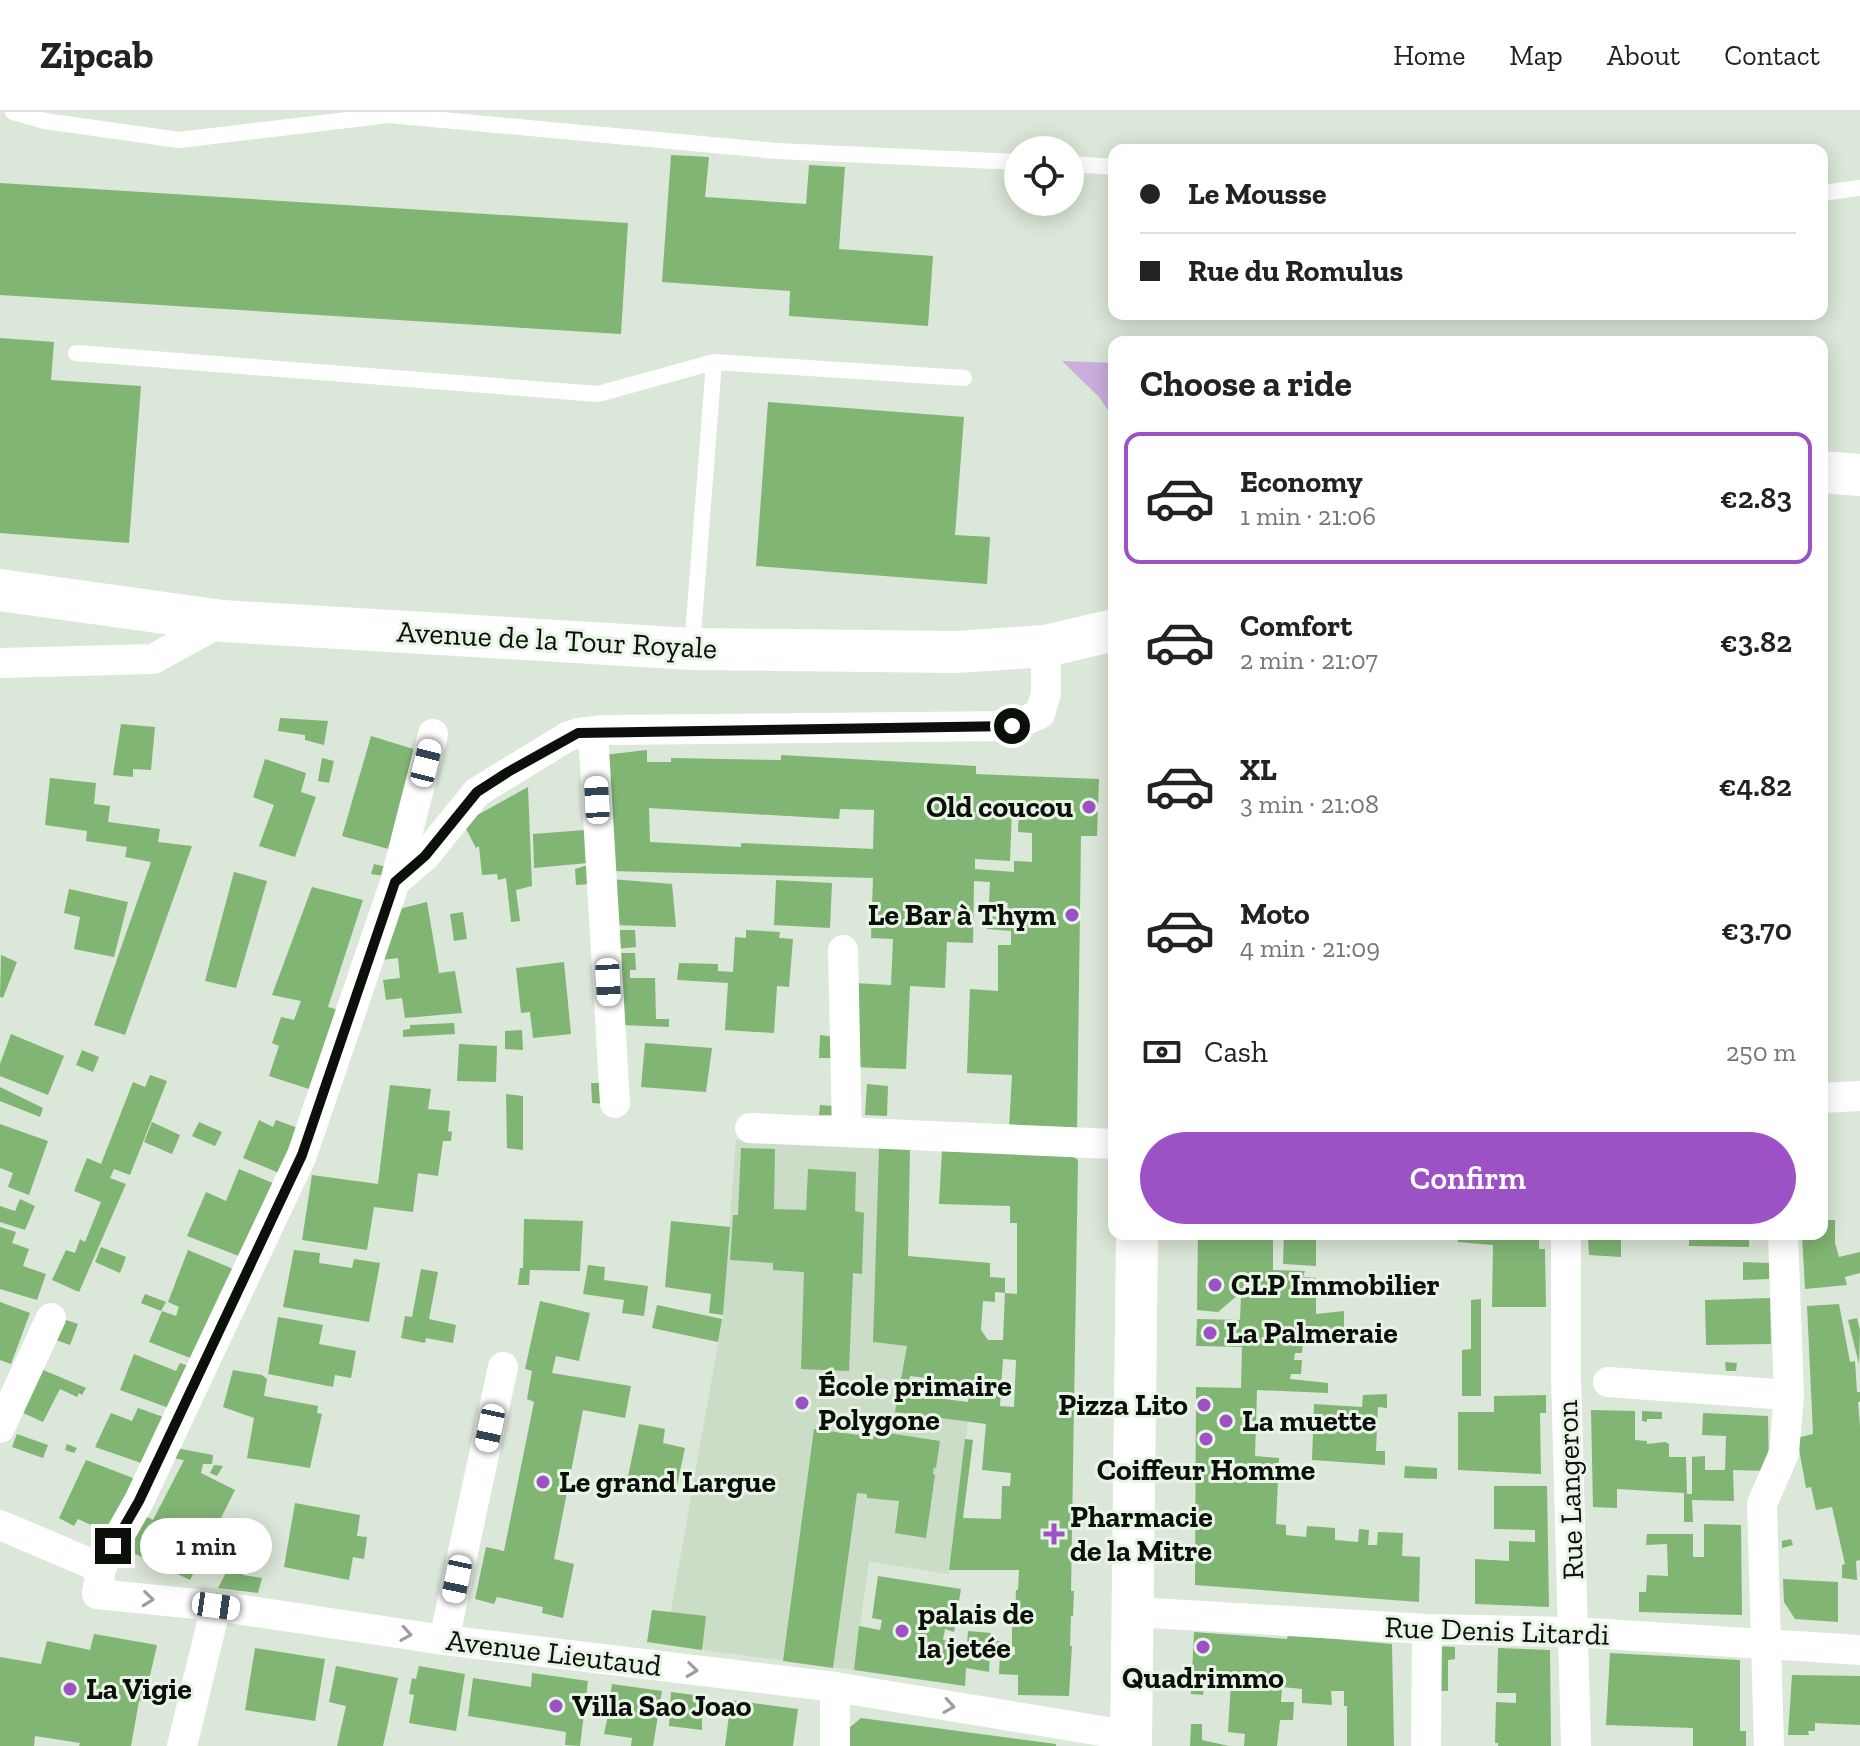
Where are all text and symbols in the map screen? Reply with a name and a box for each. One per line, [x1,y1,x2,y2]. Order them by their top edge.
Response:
text: Zipcab [40,32,154,78]
text: Home [1393,39,1465,72]
text: Map [1509,39,1563,72]
text: About [1607,39,1680,72]
text: Contact [1724,39,1820,72]
map controls [1004,136,1084,216]
button: locate [1004,136,1084,216]
text: Le Mousse [1188,176,1327,212]
text: Rue du Romulus [1188,253,1403,289]
text: Choose a ride [1140,362,1352,405]
icon: car [1144,462,1216,534]
text: Economy [1240,464,1363,500]
text: €2.83 [1720,480,1792,516]
text: 1 min · 21:06 [1240,500,1376,532]
icon: car [1144,606,1216,678]
text: Comfort [1240,608,1352,644]
street label: Avenue de la Tour Royale [396,614,718,666]
text: €3.82 [1720,624,1792,660]
text: 2 min · 21:07 [1240,644,1378,676]
route start [994,708,1030,744]
car [409,737,443,789]
icon: car [1144,750,1216,822]
text: XL [1240,752,1277,788]
text: €4.82 [1719,768,1792,804]
car [584,775,610,825]
text: 3 min · 21:08 [1240,788,1379,820]
place label: Old coucou [926,789,1073,825]
marker: Old coucou [1080,798,1098,816]
icon: car [1144,894,1216,966]
text: Moto [1240,896,1310,932]
place label: Le Bar à Thym [868,897,1056,933]
marker: Le Bar à Thym [1063,906,1081,924]
text: €3.70 [1721,912,1792,948]
text: 4 min · 21:09 [1240,932,1380,964]
car [595,957,621,1007]
icon: cash [1140,1030,1184,1074]
text: Cash [1204,1034,1268,1070]
text: 250 m [1726,1036,1796,1068]
button: Confirm [1140,1132,1796,1224]
place label: CLP Immobilier [1231,1267,1440,1303]
marker: CLP Immobilier [1206,1276,1224,1294]
place label: La Palmeraie [1226,1315,1398,1351]
marker: La Palmeraie [1201,1324,1219,1342]
place label: École primaire Polygone [818,1368,1012,1438]
place label: Pizza Lito [1058,1387,1188,1423]
marker: École primaire Polygone [793,1394,811,1412]
marker: Pizza Lito [1195,1396,1213,1414]
street label: Rue Langeron [1549,1399,1591,1581]
car [473,1402,507,1454]
place label: La muette [1242,1403,1376,1439]
marker: La muette [1217,1412,1235,1430]
marker: Coiffeur Homme [1197,1430,1215,1448]
place label: Coiffeur Homme [1097,1452,1315,1488]
place label: Le grand Largue [559,1464,776,1500]
marker: Le grand Largue [534,1473,552,1491]
place label: Pharmacie de la Mitre [1070,1499,1213,1569]
callout: 1 min [141,1518,273,1574]
marker: Pharmacie de la Mitre [1045,1525,1063,1543]
route end [95,1528,131,1564]
text: 1 min [175,1530,237,1562]
car [440,1553,474,1605]
one-way arrow [142,1590,155,1607]
car [191,1591,241,1621]
place label: palais de la jetée [918,1596,1034,1666]
street label: Rue Denis Litardi [1384,1609,1610,1653]
street label: Avenue Lieutaud [444,1622,664,1684]
marker: palais de la jetée [893,1622,911,1640]
one-way arrow [399,1625,413,1642]
marker: Quadrimmo [1194,1638,1212,1656]
place label: Quadrimmo [1122,1660,1284,1696]
one-way arrow [686,1661,699,1678]
place label: La Vigie [86,1671,192,1707]
marker: La Vigie [61,1680,79,1698]
place label: Villa Sao Joao [572,1688,752,1724]
one-way arrow [942,1696,956,1713]
marker: Villa Sao Joao [547,1697,565,1715]

